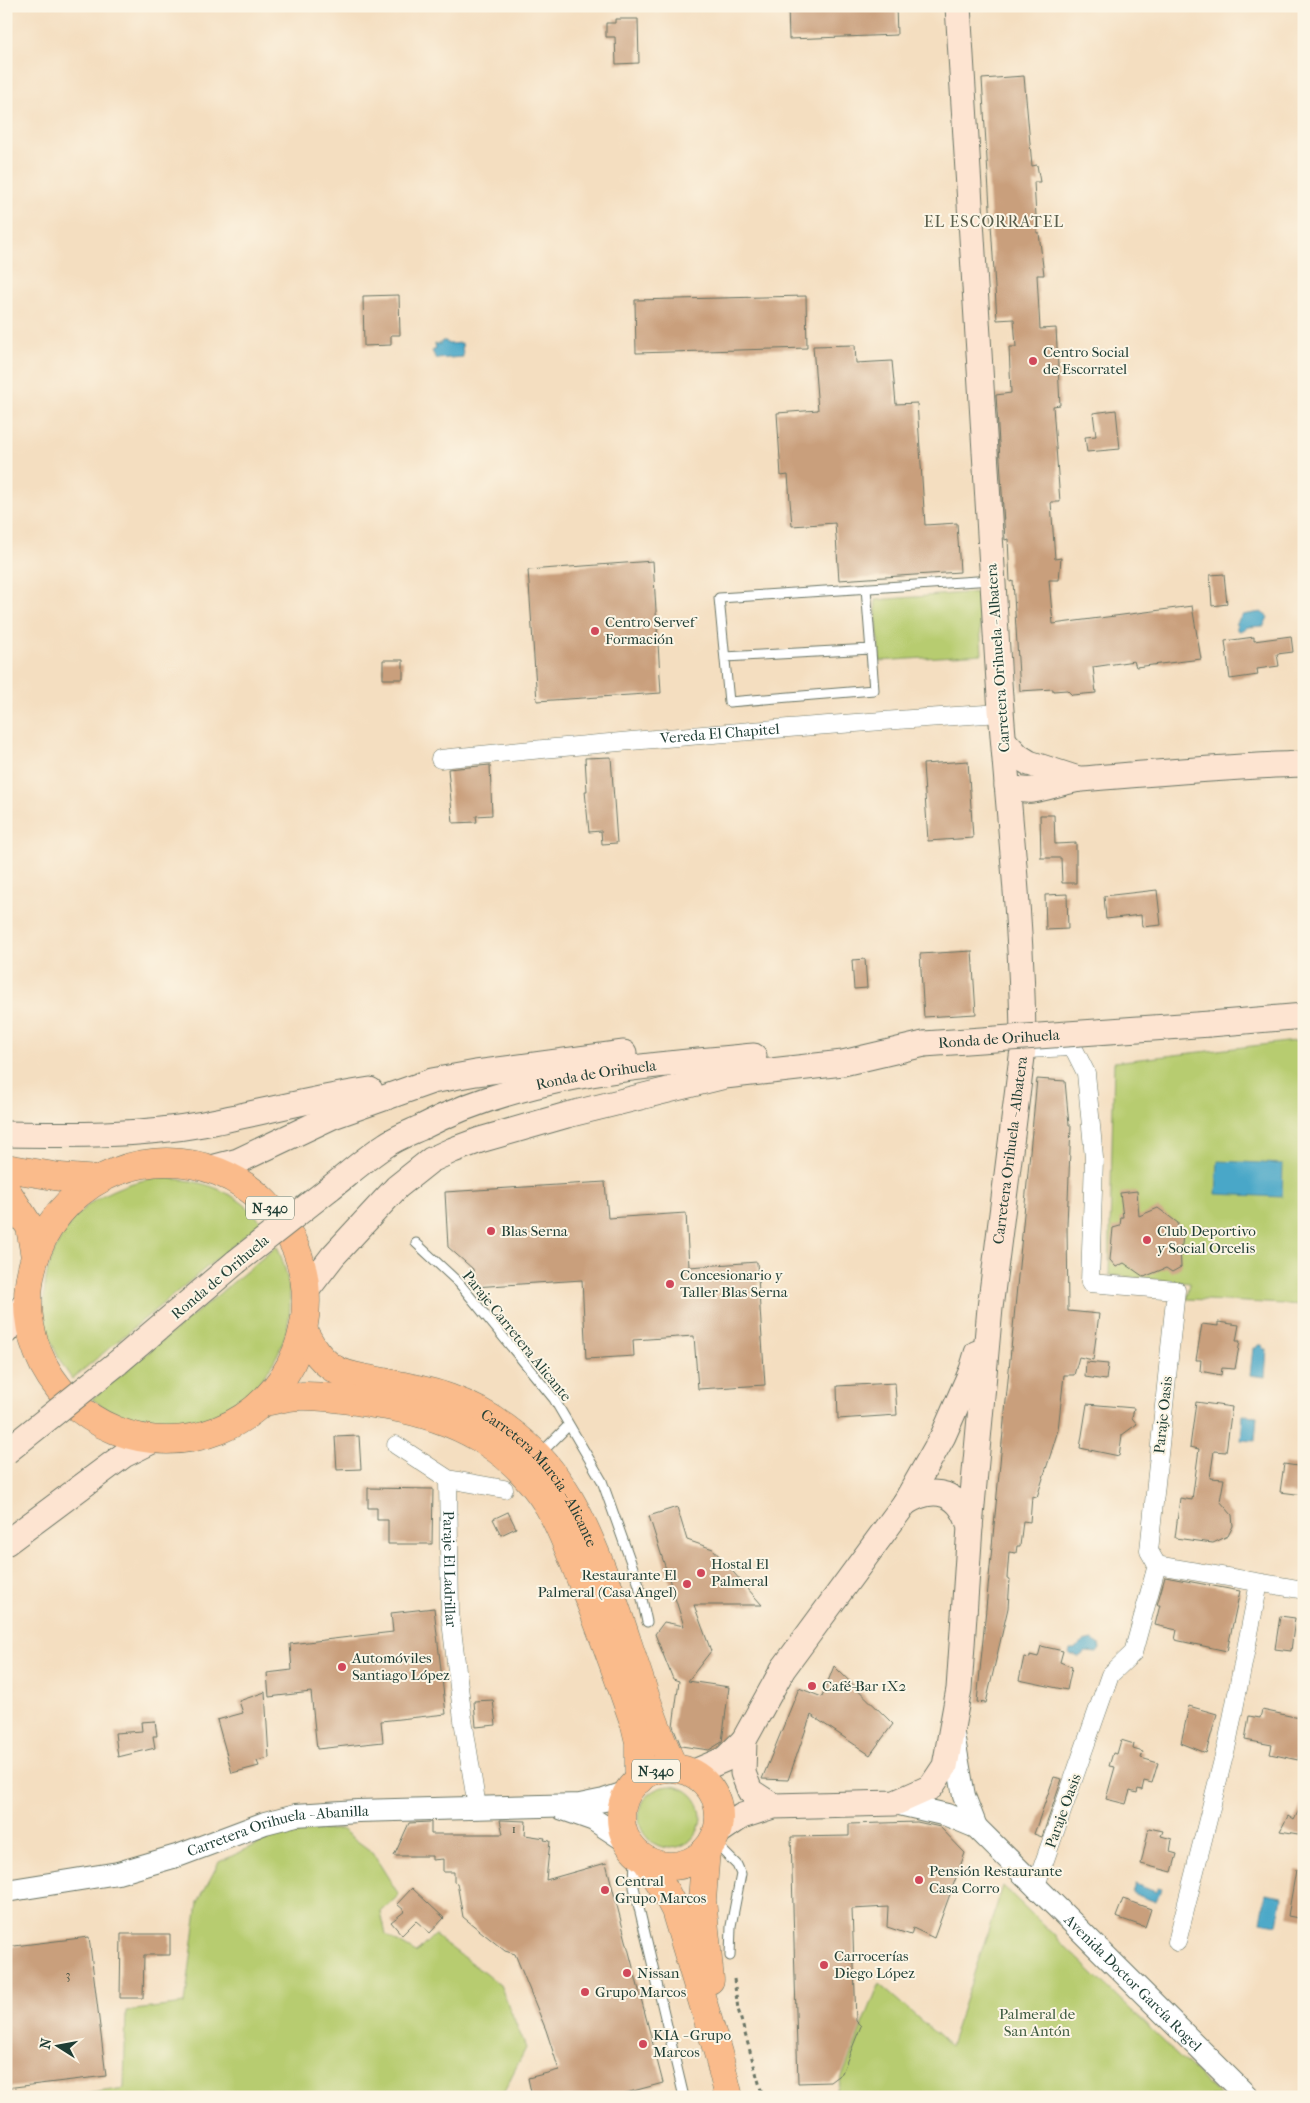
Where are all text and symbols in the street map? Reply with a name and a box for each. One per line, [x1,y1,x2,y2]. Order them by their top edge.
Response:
district label: EL ESCORRATEL [924,212,1064,231]
place label: Centro Social de Escorratel [1043,343,1129,378]
marker: Centro Social de Escorratel [1027,355,1039,367]
street label: Carretera Orihuela - Albatera [982,562,1014,753]
place label: Centro Servef Formación [605,613,698,648]
marker: Centro Servef Formación [589,625,601,637]
street label: Vereda El Chapitel [658,720,780,747]
street label: Ronda de Orihuela [937,1025,1061,1052]
street label: Carretera Orihuela - Albatera [989,1054,1031,1245]
street label: Ronda de Orihuela [534,1056,658,1094]
road number: N-340 [246,1196,294,1220]
place label: Blas Serna [501,1222,569,1240]
place label: Club Deportivo y Social Orcelis [1157,1222,1256,1257]
marker: Blas Serna [485,1225,497,1237]
street label: Ronda de Orihuela [168,1230,273,1323]
marker: Club Deportivo y Social Orcelis [1141,1234,1153,1246]
place label: Concesionario y Taller Blas Serna [680,1266,789,1301]
street label: Paraje Carretera Alicante [459,1267,576,1406]
marker: Concesionario y Taller Blas Serna [664,1278,676,1290]
street label: Paraje Oasis [1150,1375,1176,1455]
street label: Carretera Murcia - Alicante [478,1405,601,1550]
street label: Paraje El Ladrillar [439,1510,461,1629]
place label: Hostal El Palmeral [711,1555,769,1590]
place label: Restaurante El Palmeral (Casa Angel) [537,1566,677,1601]
marker: Hostal El Palmeral [695,1567,707,1579]
marker: Restaurante El Palmeral (Casa Angel) [681,1578,693,1590]
place label: Automóviles Santiago López [351,1649,450,1684]
marker: Automóviles Santiago López [336,1661,348,1673]
place label: Café-Bar 1X2 [822,1677,906,1695]
marker: Café-Bar 1X2 [806,1680,818,1692]
road number: N-340 [632,1760,680,1782]
street label: Paraje Oasis [1041,1771,1085,1851]
street label: Carretera Orihuela - Abanilla [185,1802,370,1861]
house number: 1 [512,1822,516,1836]
place label: Pensión Restaurante Casa Corro [929,1862,1063,1897]
place label: Central Grupo Marcos [615,1872,707,1907]
marker: Pensión Restaurante Casa Corro [913,1874,925,1886]
marker: Central Grupo Marcos [599,1884,611,1896]
street label: Avenida Doctor García Rogel [1060,1910,1206,2055]
place label: Carrocerías Diego López [834,1947,915,1982]
marker: Carrocerías Diego López [818,1959,830,1971]
place label: Nissan [637,1964,680,1982]
marker: Nissan [621,1967,633,1979]
house number: 3 [66,1968,71,1982]
place label: Grupo Marcos [595,1983,687,2001]
marker: Grupo Marcos [579,1986,591,1998]
park label: Palmeral de San Antón [999,2005,1076,2040]
north arrow [32,2020,82,2070]
place label: KIA - Grupo Marcos [653,2026,731,2061]
text: N [36,2036,55,2050]
marker: KIA - Grupo Marcos [637,2038,649,2050]

